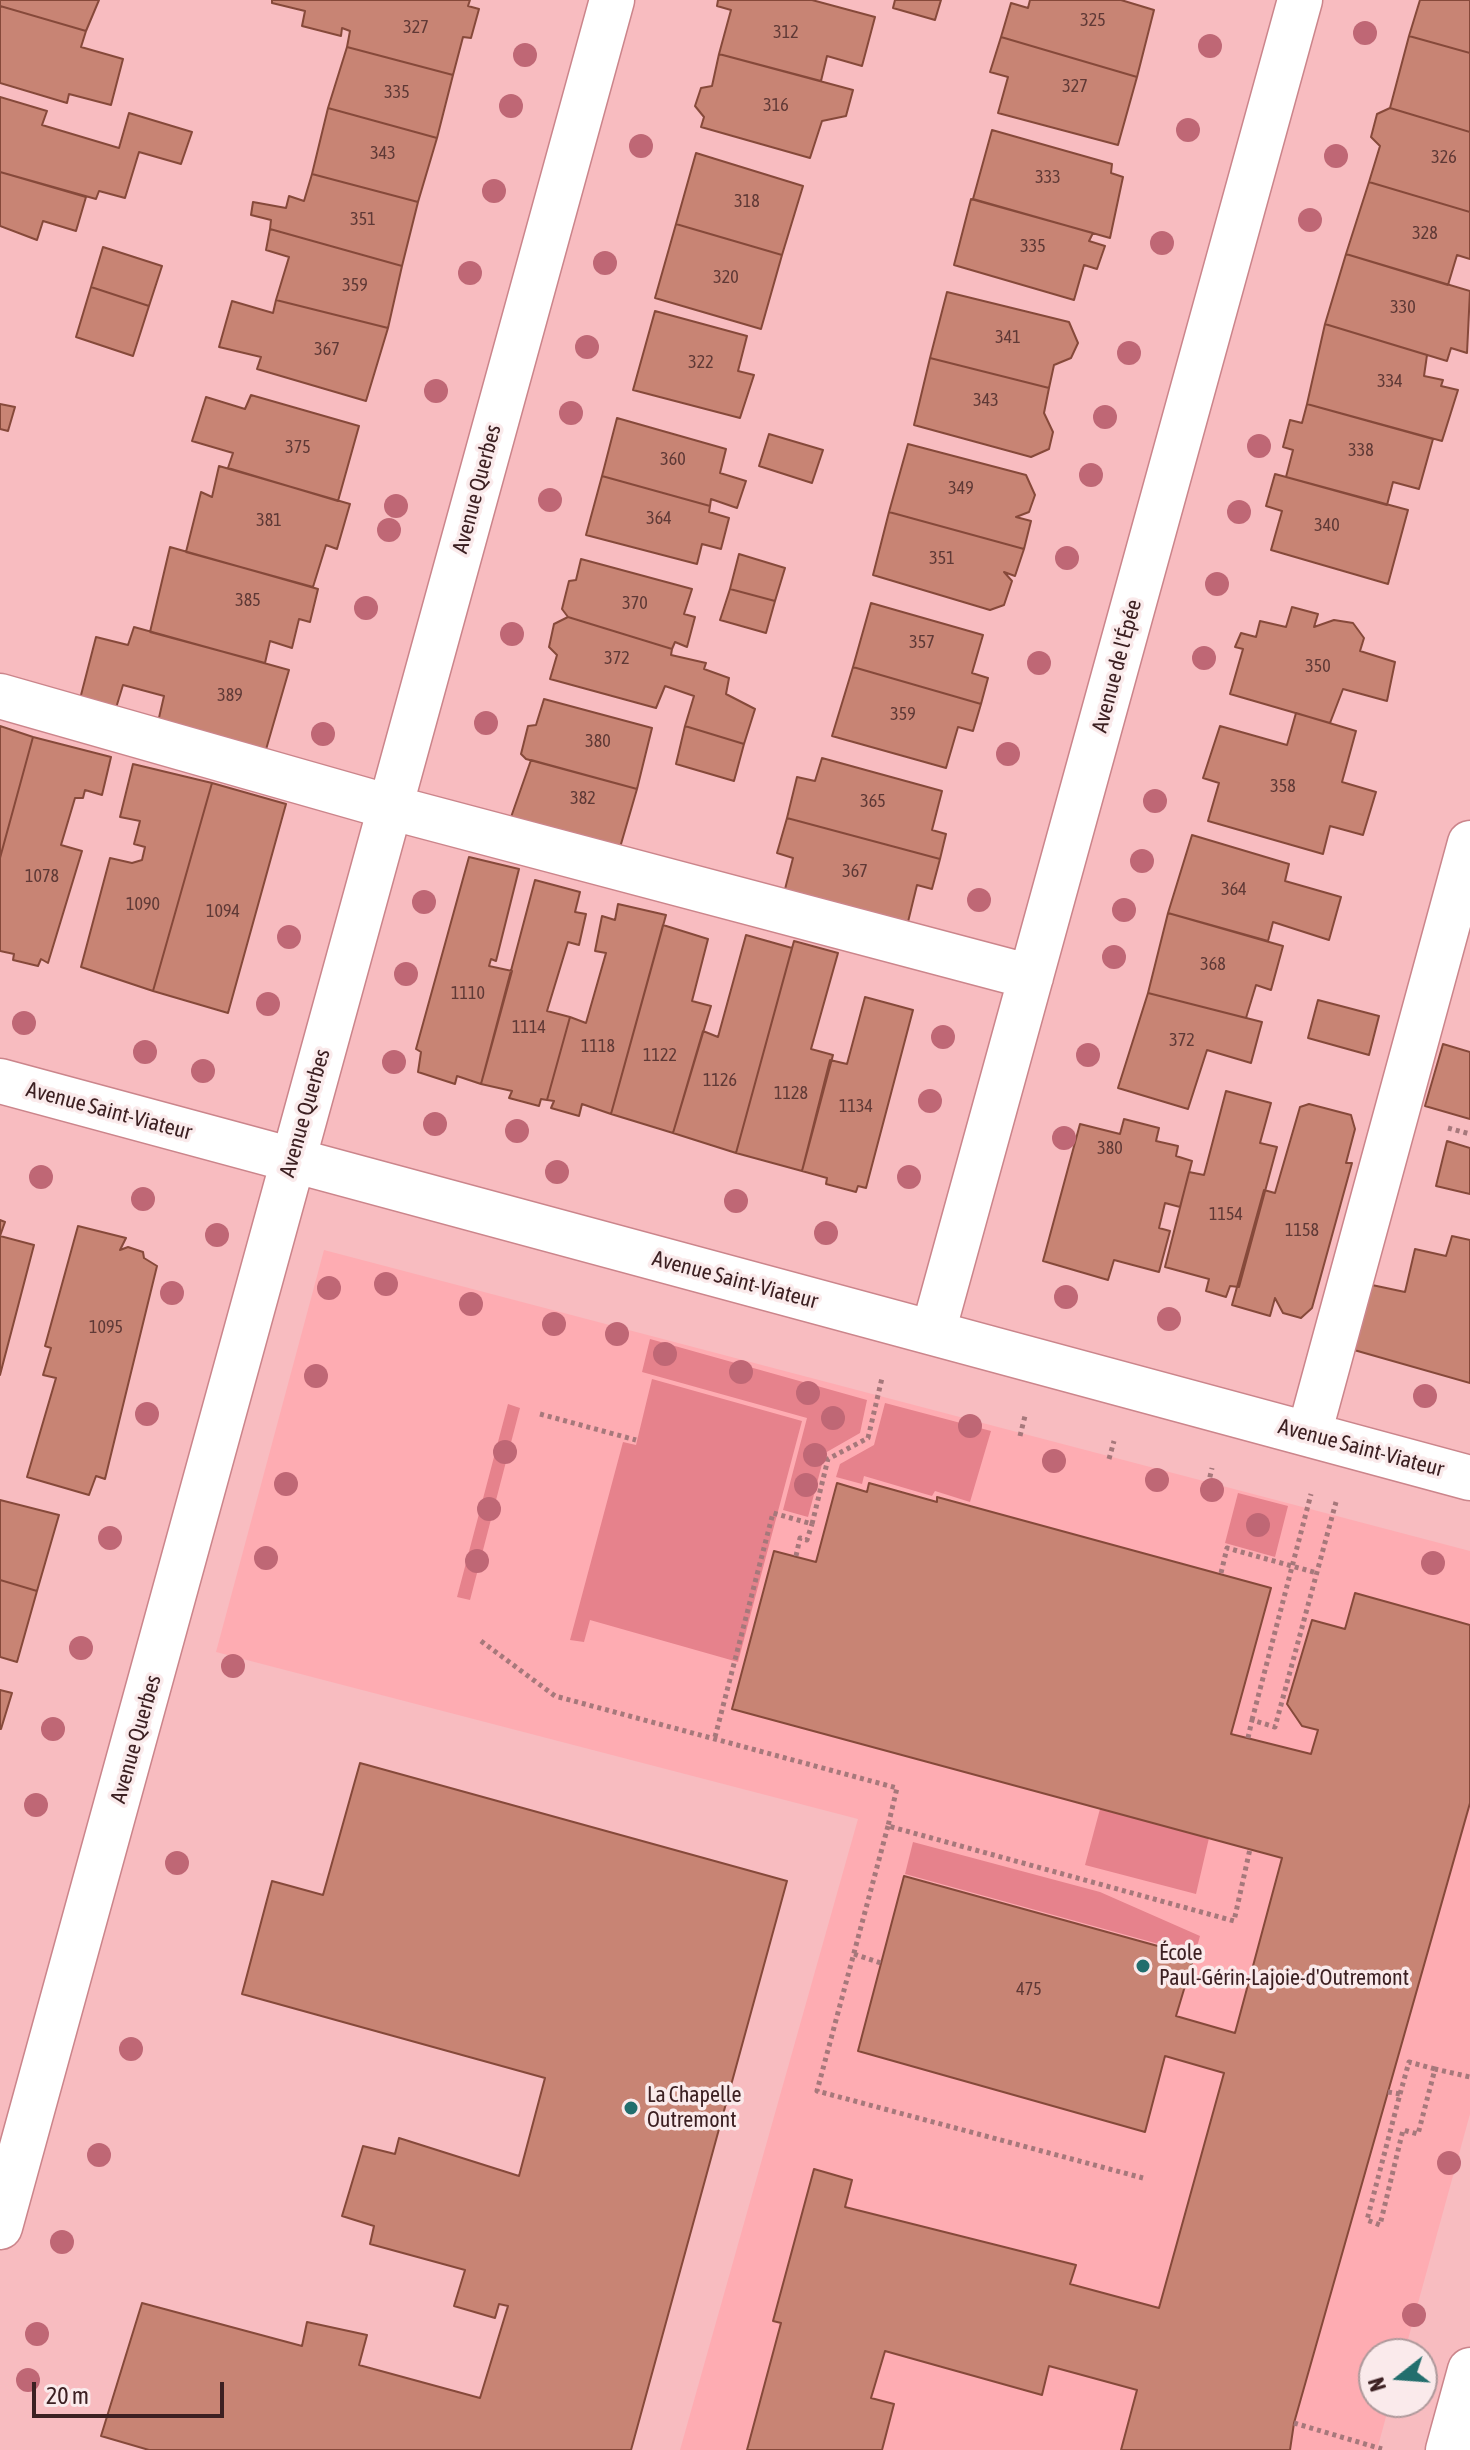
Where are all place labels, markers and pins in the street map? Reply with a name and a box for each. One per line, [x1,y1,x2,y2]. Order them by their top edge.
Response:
place label: École Paul-Gérin-Lajoie-d'Outremont [1159,1940,1409,1992]
marker: École Paul-Gérin-Lajoie-d'Outremont [1134,1957,1152,1975]
place label: La Chapelle Outremont [647,2082,741,2134]
marker: La Chapelle Outremont [622,2099,640,2117]

